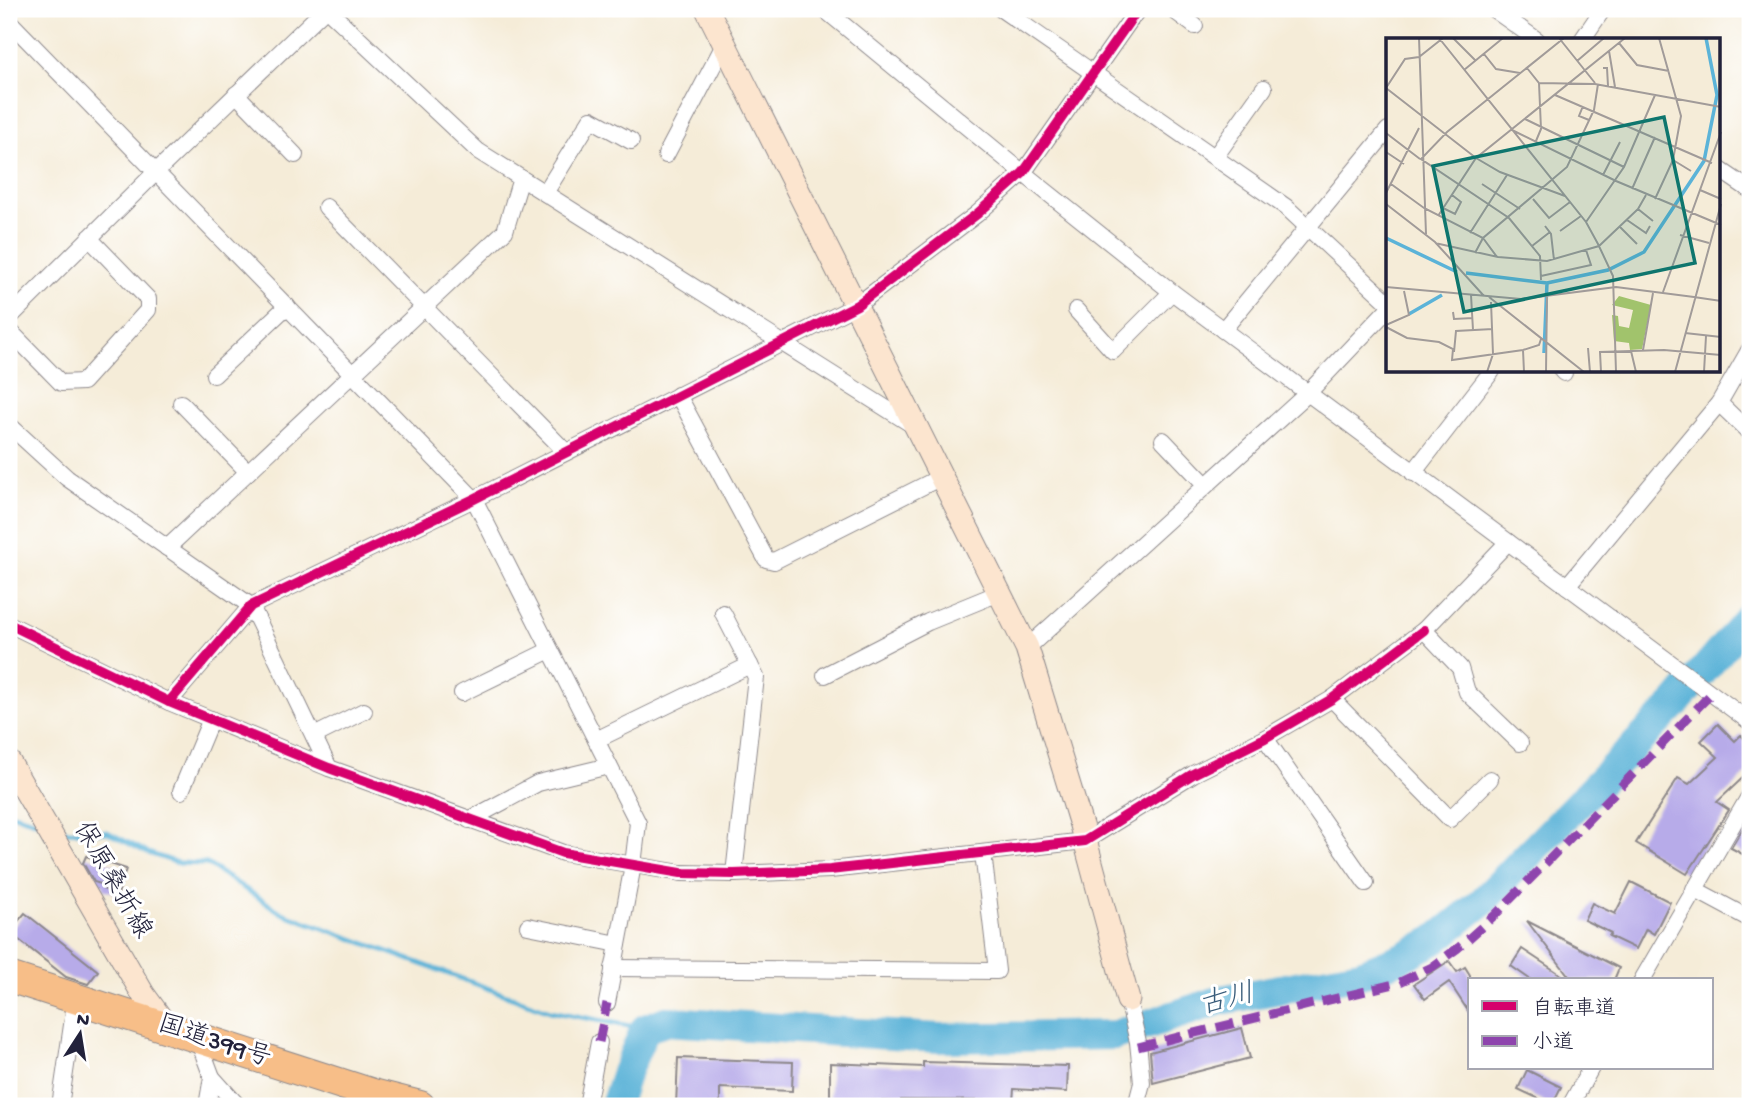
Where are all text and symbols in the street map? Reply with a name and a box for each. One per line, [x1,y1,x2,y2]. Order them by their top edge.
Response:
inset map [1386,38,1720,373]
street label: 保原桑折線 [65,816,158,945]
water label: 古川 [1196,977,1258,1024]
legend [1468,978,1714,1070]
text: 自転車道 [1532,996,1616,1023]
north arrow [46,1000,116,1070]
text: N [74,1008,91,1033]
street label: 国道399号 [153,1009,275,1076]
text: 小道 [1532,1031,1574,1057]

